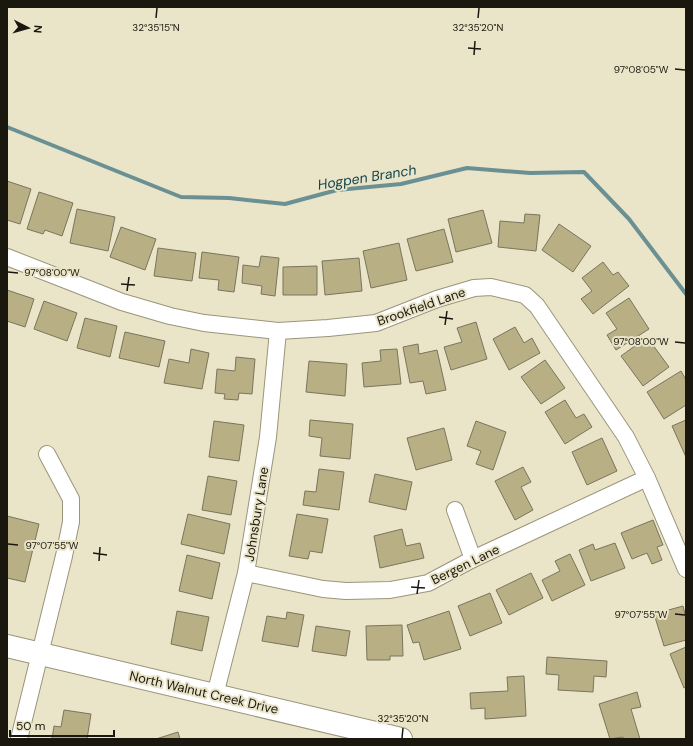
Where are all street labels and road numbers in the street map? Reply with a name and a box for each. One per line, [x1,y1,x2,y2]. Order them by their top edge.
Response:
street label: Brookfield Lane [375,283,468,330]
street label: Johnsbury Lane [241,466,272,563]
street label: Bergen Lane [428,541,502,588]
street label: North Walnut Creek Drive [128,667,280,718]

